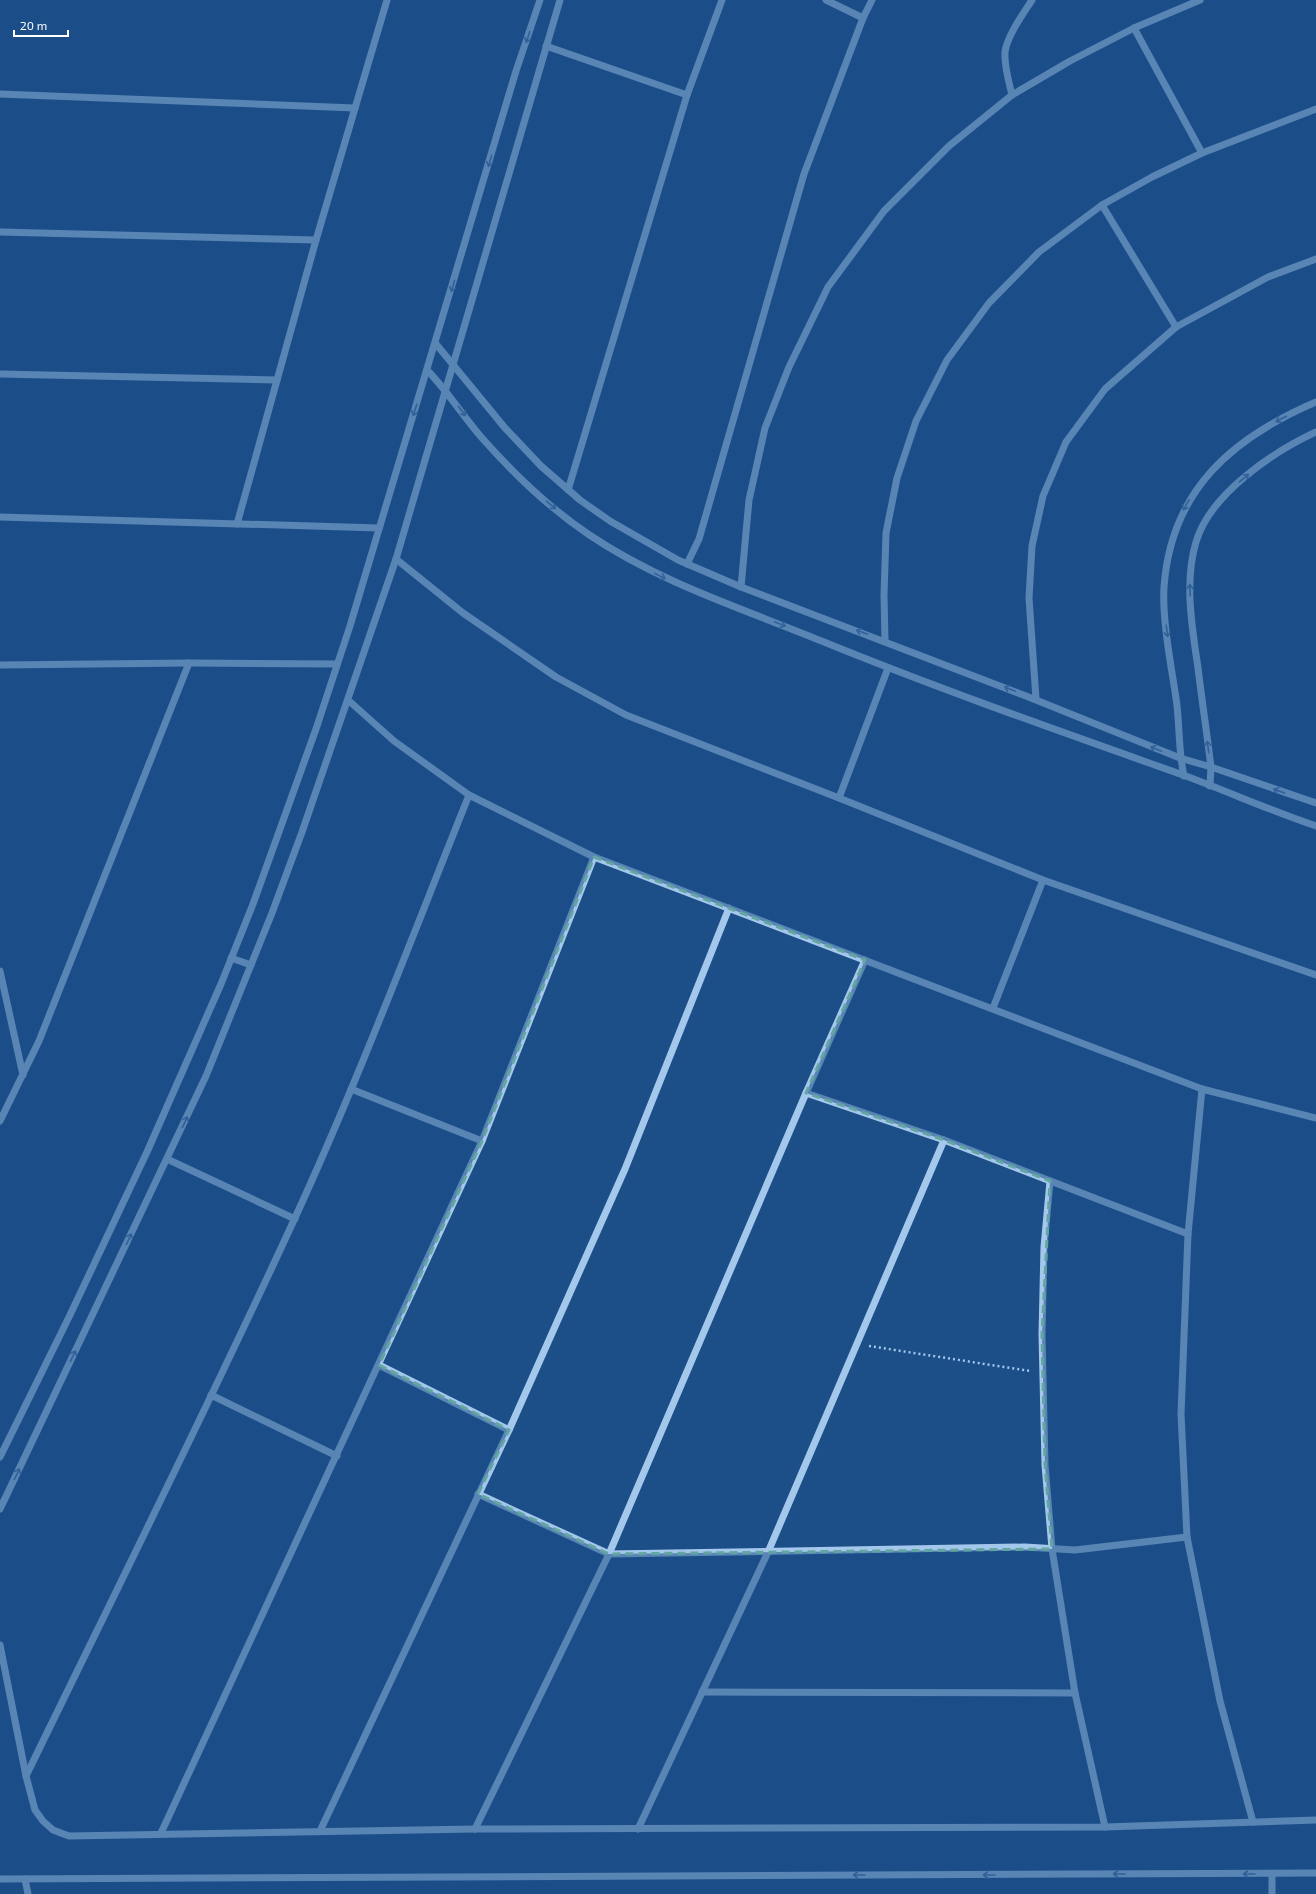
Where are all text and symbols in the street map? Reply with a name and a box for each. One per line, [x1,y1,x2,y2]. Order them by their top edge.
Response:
scale bar [14,12,68,38]
text: 20 m [20,18,47,32]
one-way arrow [523,31,531,43]
one-way arrow [486,155,493,168]
one-way arrow [449,279,456,292]
one-way arrow [411,404,418,417]
one-way arrow [458,406,466,417]
one-way arrow [1275,415,1287,423]
one-way arrow [1239,474,1250,482]
one-way arrow [1182,499,1190,511]
one-way arrow [545,501,556,510]
one-way arrow [654,572,666,580]
one-way arrow [1187,584,1194,597]
one-way arrow [774,621,786,629]
one-way arrow [1163,624,1171,637]
one-way arrow [857,628,869,636]
one-way arrow [1004,685,1016,693]
one-way arrow [1204,741,1212,754]
one-way arrow [1151,744,1163,752]
one-way arrow [1273,787,1286,794]
one-way arrow [182,1116,189,1128]
one-way arrow [126,1234,133,1246]
one-way arrow [70,1351,77,1363]
one-way arrow [14,1468,21,1480]
one-way arrow [1113,1870,1126,1878]
one-way arrow [1243,1870,1256,1878]
one-way arrow [983,1871,996,1879]
one-way arrow [853,1872,866,1879]

